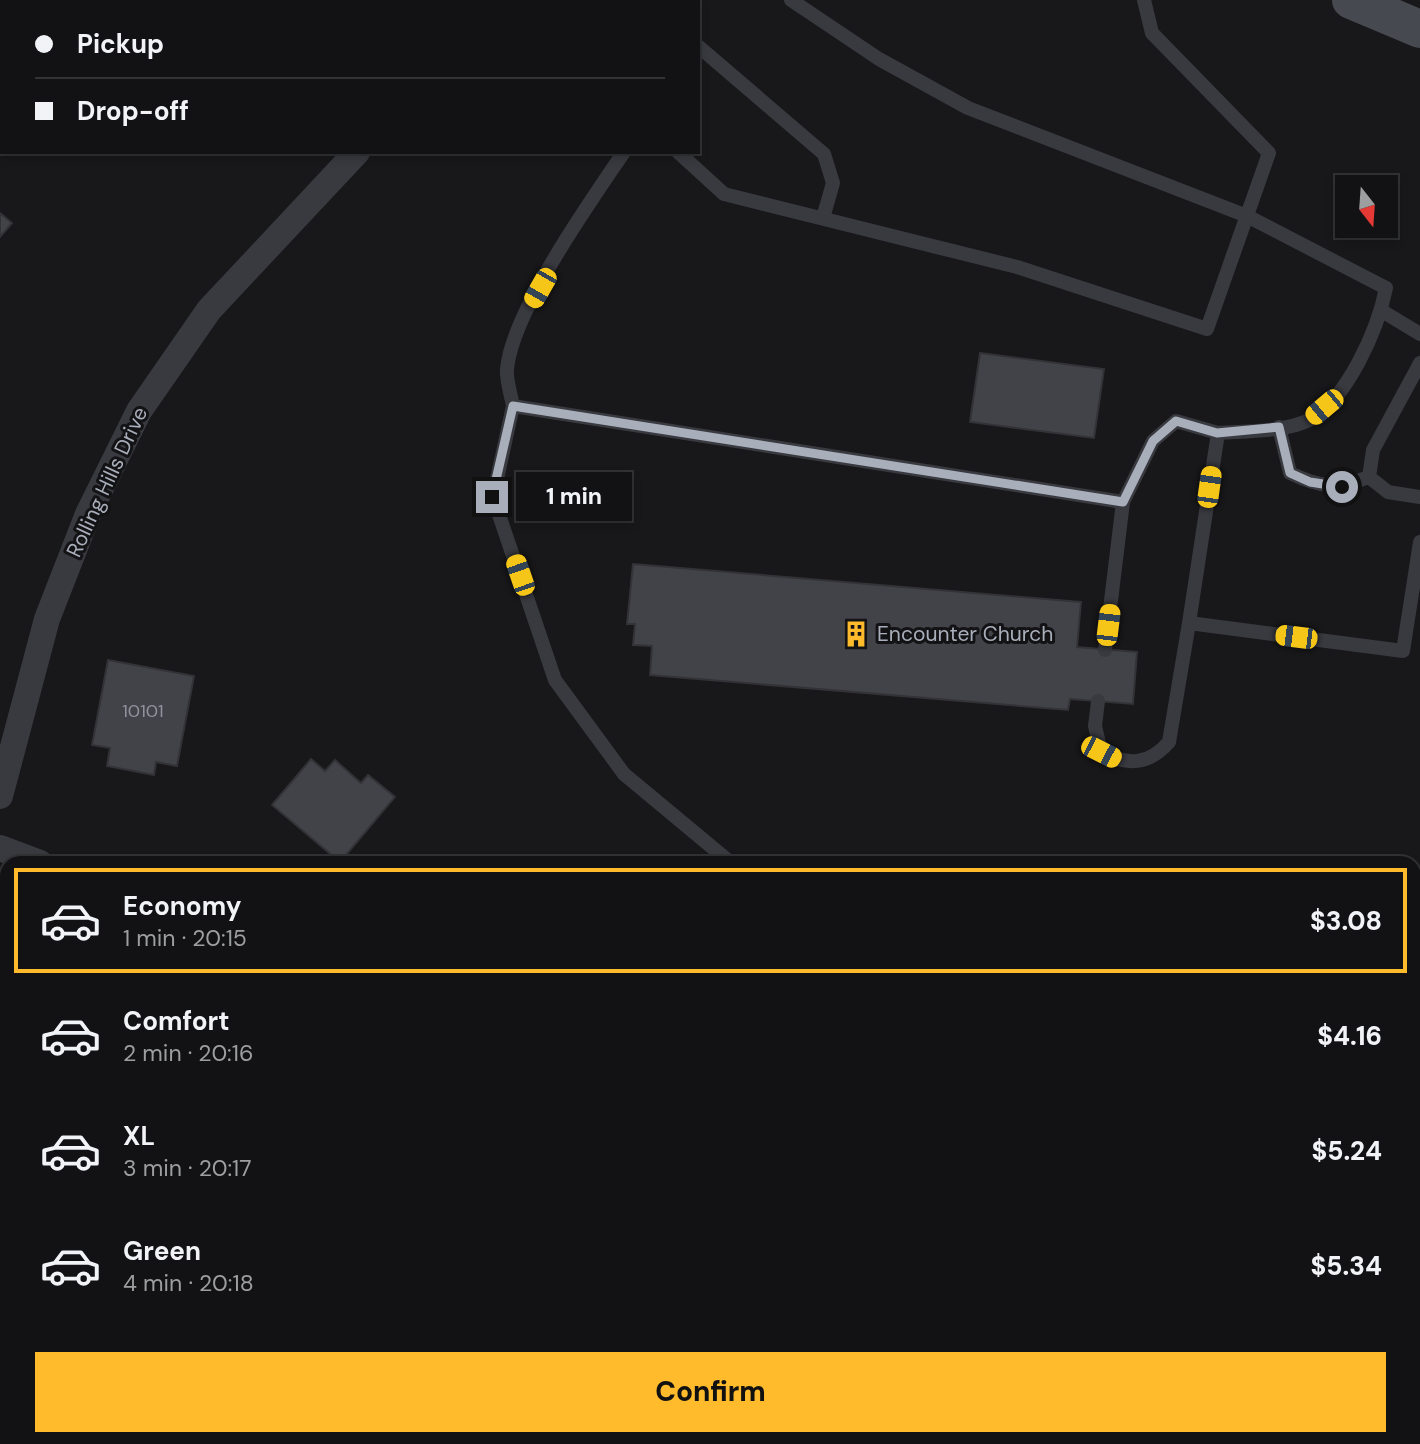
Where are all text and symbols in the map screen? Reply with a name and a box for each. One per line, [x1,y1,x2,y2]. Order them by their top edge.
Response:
text: Pickup [77,27,164,61]
text: Drop-off [77,94,189,128]
north arrow [1335,175,1398,238]
map controls [1335,175,1398,238]
car [521,265,560,311]
car [1302,385,1347,429]
street label: Rolling Hills Drive [60,402,154,562]
car [1196,465,1223,509]
route start [1326,471,1358,503]
callout: 1 min [516,472,632,522]
route end [476,481,508,513]
text: 1 min [546,481,602,511]
car [504,552,537,598]
car [1096,603,1121,647]
building icon: Encounter Church [841,619,871,649]
place label: Encounter Church [877,620,1053,648]
car [1274,624,1319,650]
house number: 10101 [122,699,164,723]
car [1078,733,1125,771]
icon: car [39,889,102,952]
text: Economy [123,889,241,923]
text: $3.08 [1310,904,1382,938]
text: 1 min · 20:15 [123,923,247,953]
icon: car [39,1004,102,1067]
text: Comfort [123,1004,229,1038]
text: $4.16 [1317,1019,1382,1053]
text: 2 min · 20:16 [123,1038,253,1068]
icon: car [39,1119,102,1182]
text: XL [123,1119,155,1153]
text: $5.24 [1311,1134,1382,1168]
text: 3 min · 20:17 [123,1153,252,1183]
icon: car [39,1234,102,1297]
text: Green [123,1234,201,1268]
text: $5.34 [1311,1249,1382,1283]
text: 4 min · 20:18 [123,1268,254,1298]
button: Confirm [35,1352,1386,1432]

